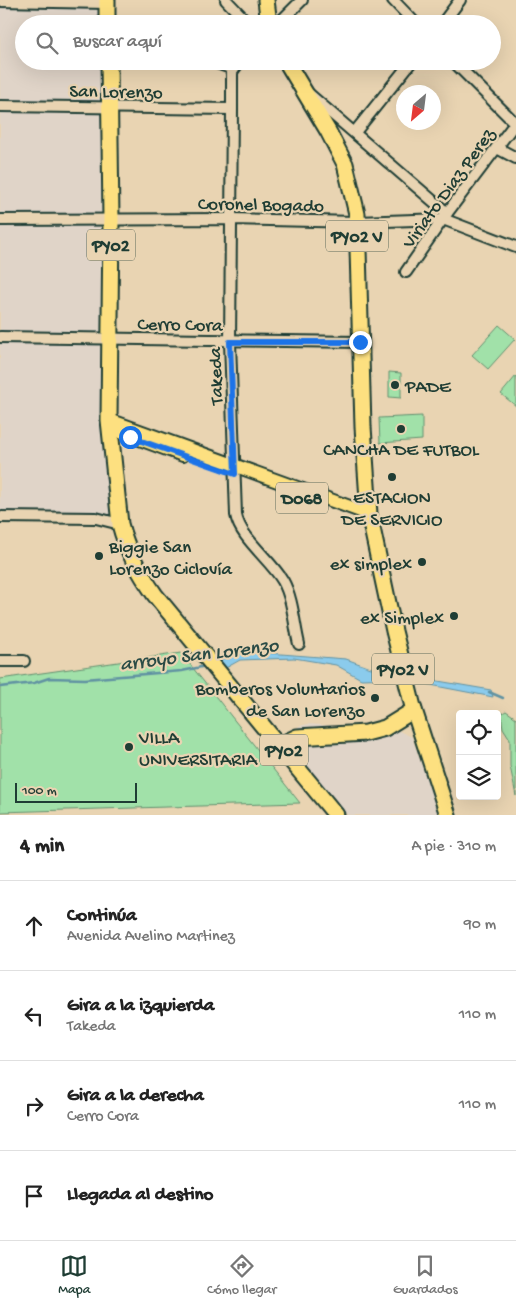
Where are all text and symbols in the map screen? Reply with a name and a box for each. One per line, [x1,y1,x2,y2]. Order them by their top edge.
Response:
search box [15,15,501,70]
icon: search [33,29,61,57]
text: Buscar aquí [73,31,162,54]
street label: San Lorenzo [69,81,163,106]
north arrow [396,85,441,130]
street label: Viriato Diaz Perez [398,124,502,255]
street label: Coronel Bogado [198,194,324,219]
road number: PY02 V [326,220,388,252]
road number: PY02 [87,230,135,260]
street label: Cerro Cora [137,314,224,339]
route end [349,331,372,354]
street label: Takeda [205,345,230,406]
place label: PADE [404,377,452,400]
marker: PADE [389,379,401,391]
marker: CANCHA DE FUTBOL [395,423,407,435]
route start [119,426,142,449]
place label: CANCHA DE FUTBOL [323,440,480,463]
marker: ESTACION DE SERVICIO [386,471,398,483]
road number: D068 [276,482,328,514]
place label: ESTACION DE SERVICIO [340,488,443,533]
place label: Biggie San Lorenzo Ciclovía [108,537,234,582]
marker: Biggie San Lorenzo Ciclovía [93,550,105,562]
place label: ex simplex [330,554,412,577]
marker: ex simplex [416,556,428,568]
place label: ex Simplex [360,608,444,631]
marker: ex Simplex [448,610,460,622]
water label: arroyo San Lorenzo [119,635,281,678]
road number: PY02 V [372,654,434,684]
place label: Bomberos Voluntarios de San Lorenzo [194,679,366,724]
marker: Bomberos Voluntarios de San Lorenzo [369,692,381,704]
map controls [456,710,501,800]
button: locate [456,710,501,755]
place label: VILLA UNIVERSITARIA [138,728,259,773]
road number: PY02 [260,734,308,766]
marker: VILLA UNIVERSITARIA [123,741,135,753]
button: layers [456,755,501,800]
scale bar [15,780,138,803]
text: 100 m [22,783,57,800]
text: 4 min [20,835,64,860]
text: A pie · 310 m [412,838,496,857]
text: Continúa [67,905,137,928]
icon: ahead [20,912,48,940]
text: 90 m [464,916,496,935]
text: Avenida Avelino Martinez [67,928,235,947]
text: Gira a la izquierda [67,995,214,1018]
icon: left [20,1002,48,1030]
text: 110 m [459,1006,496,1025]
text: Takeda [67,1018,116,1037]
text: Gira a la derecha [67,1085,204,1108]
icon: right [20,1092,48,1120]
text: 110 m [459,1096,496,1115]
text: Cerro Cora [67,1108,139,1127]
icon: arrive [20,1182,48,1210]
text: Llegada al destino [67,1184,213,1207]
tab: Mapa [58,1252,90,1299]
tab: Cómo llegar [207,1252,276,1299]
tab: Guardados [393,1252,458,1299]

